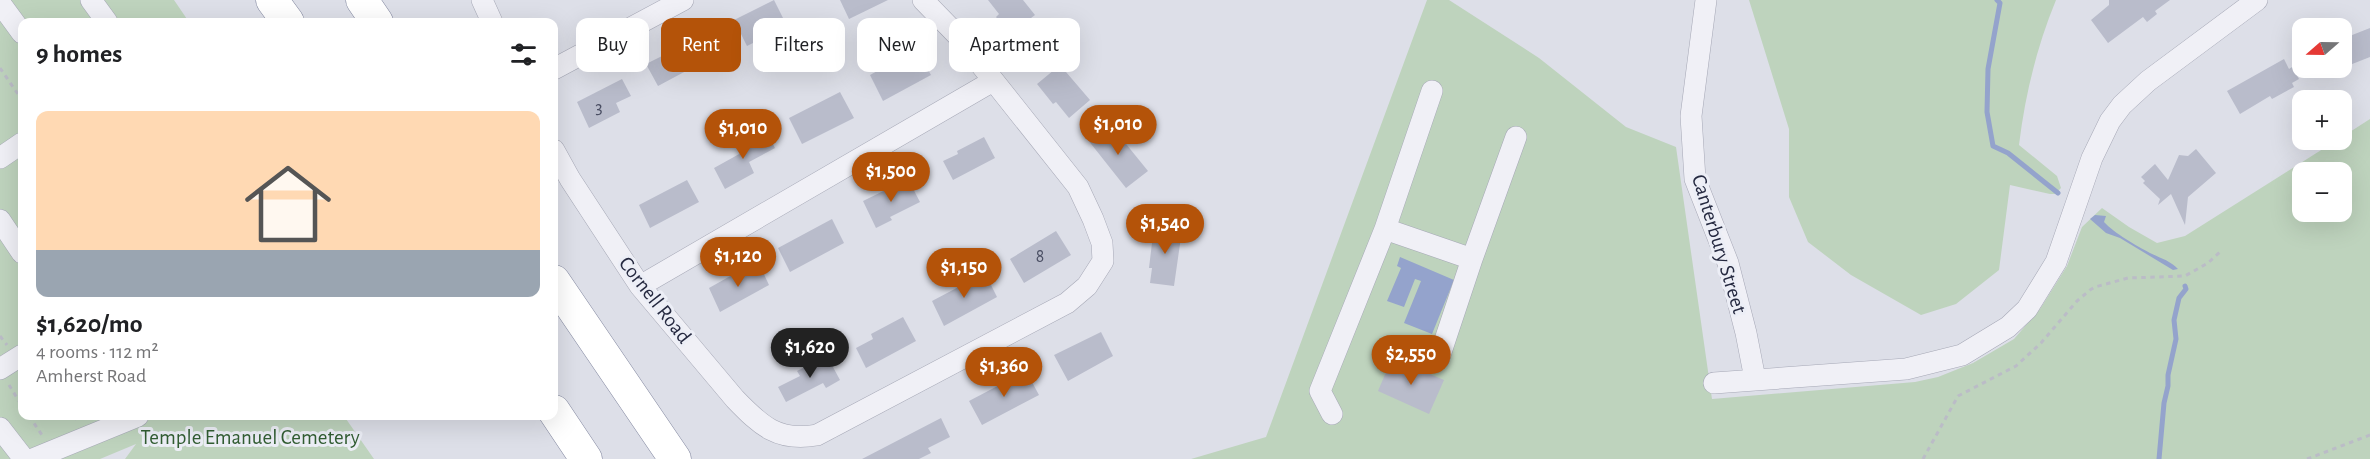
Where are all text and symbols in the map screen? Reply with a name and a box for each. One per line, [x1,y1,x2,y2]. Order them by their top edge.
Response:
chip: Buy [576,18,649,72]
chip: Rent [661,18,741,72]
chip: Filters [753,18,845,72]
chip: New [857,18,937,72]
chip: Apartment [949,18,1080,72]
north arrow [2292,18,2352,78]
map controls [2292,18,2352,222]
icon: filters [507,38,540,71]
text: 9 homes [36,41,122,67]
button: + [2292,90,2352,150]
house number: 3 [595,99,603,117]
pin: $1,010 [1069,105,1167,156]
pin: $1,010 [694,109,792,160]
text: $1,010 [1094,114,1142,134]
text: $1,010 [719,118,767,138]
icon: home [234,150,342,258]
pin: $1,500 [842,152,940,203]
text: $1,500 [866,161,916,181]
button: − [2292,162,2352,222]
street label: Canterbury Street [1688,172,1750,316]
pin: $1,540 [1116,204,1214,255]
text: $1,540 [1140,213,1190,233]
pin: $1,120 [689,237,787,288]
text: $1,120 [714,246,762,266]
pin: $1,150 [915,248,1013,299]
house number: 8 [1036,248,1044,266]
street label: Cornell Road [615,253,695,347]
text: $1,150 [940,257,988,277]
text: $1,620/mo [36,311,143,337]
pin: $1,620 [761,328,859,379]
pin: $2,550 [1362,335,1460,386]
text: $1,620 [785,337,835,357]
text: 4 rooms · 112 m² [36,342,159,362]
text: $2,550 [1386,344,1436,364]
pin: $1,360 [955,347,1053,398]
text: $1,360 [979,356,1029,376]
text: Amherst Road [36,366,146,386]
park label: Temple Emanuel Cemetery [140,427,360,448]

